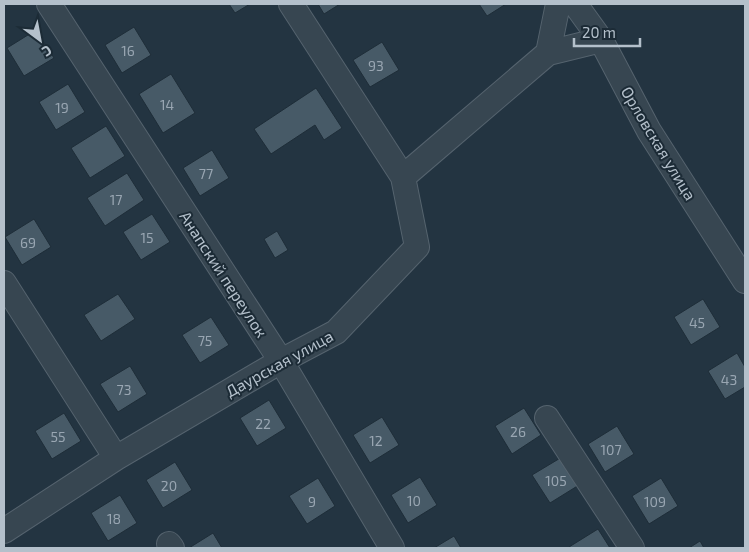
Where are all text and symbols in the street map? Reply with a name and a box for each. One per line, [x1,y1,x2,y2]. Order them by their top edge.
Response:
north arrow [15,15,65,65]
scale bar [574,15,640,47]
text: 20 m [582,23,616,41]
text: С [39,42,55,61]
house number: 16 [121,42,135,59]
house number: 93 [368,57,384,74]
street label: Орловская улица [617,83,700,204]
house number: 14 [160,96,174,113]
house number: 19 [55,99,69,116]
house number: 77 [199,165,213,182]
house number: 17 [110,191,122,208]
street label: Анапский переулок [175,207,272,342]
house number: 15 [140,229,154,246]
house number: 69 [20,234,36,251]
house number: 45 [689,314,705,331]
street label: Даурская улица [222,326,337,401]
house number: 75 [198,332,212,349]
house number: 43 [721,371,737,388]
house number: 73 [117,381,131,398]
house number: 22 [255,415,271,432]
house number: 26 [510,423,526,440]
house number: 55 [50,428,66,445]
house number: 12 [369,432,383,449]
house number: 107 [600,441,622,458]
house number: 105 [545,472,567,489]
house number: 20 [161,477,177,494]
house number: 10 [407,492,421,509]
house number: 9 [308,493,316,510]
house number: 109 [644,493,666,510]
house number: 18 [107,510,121,527]

